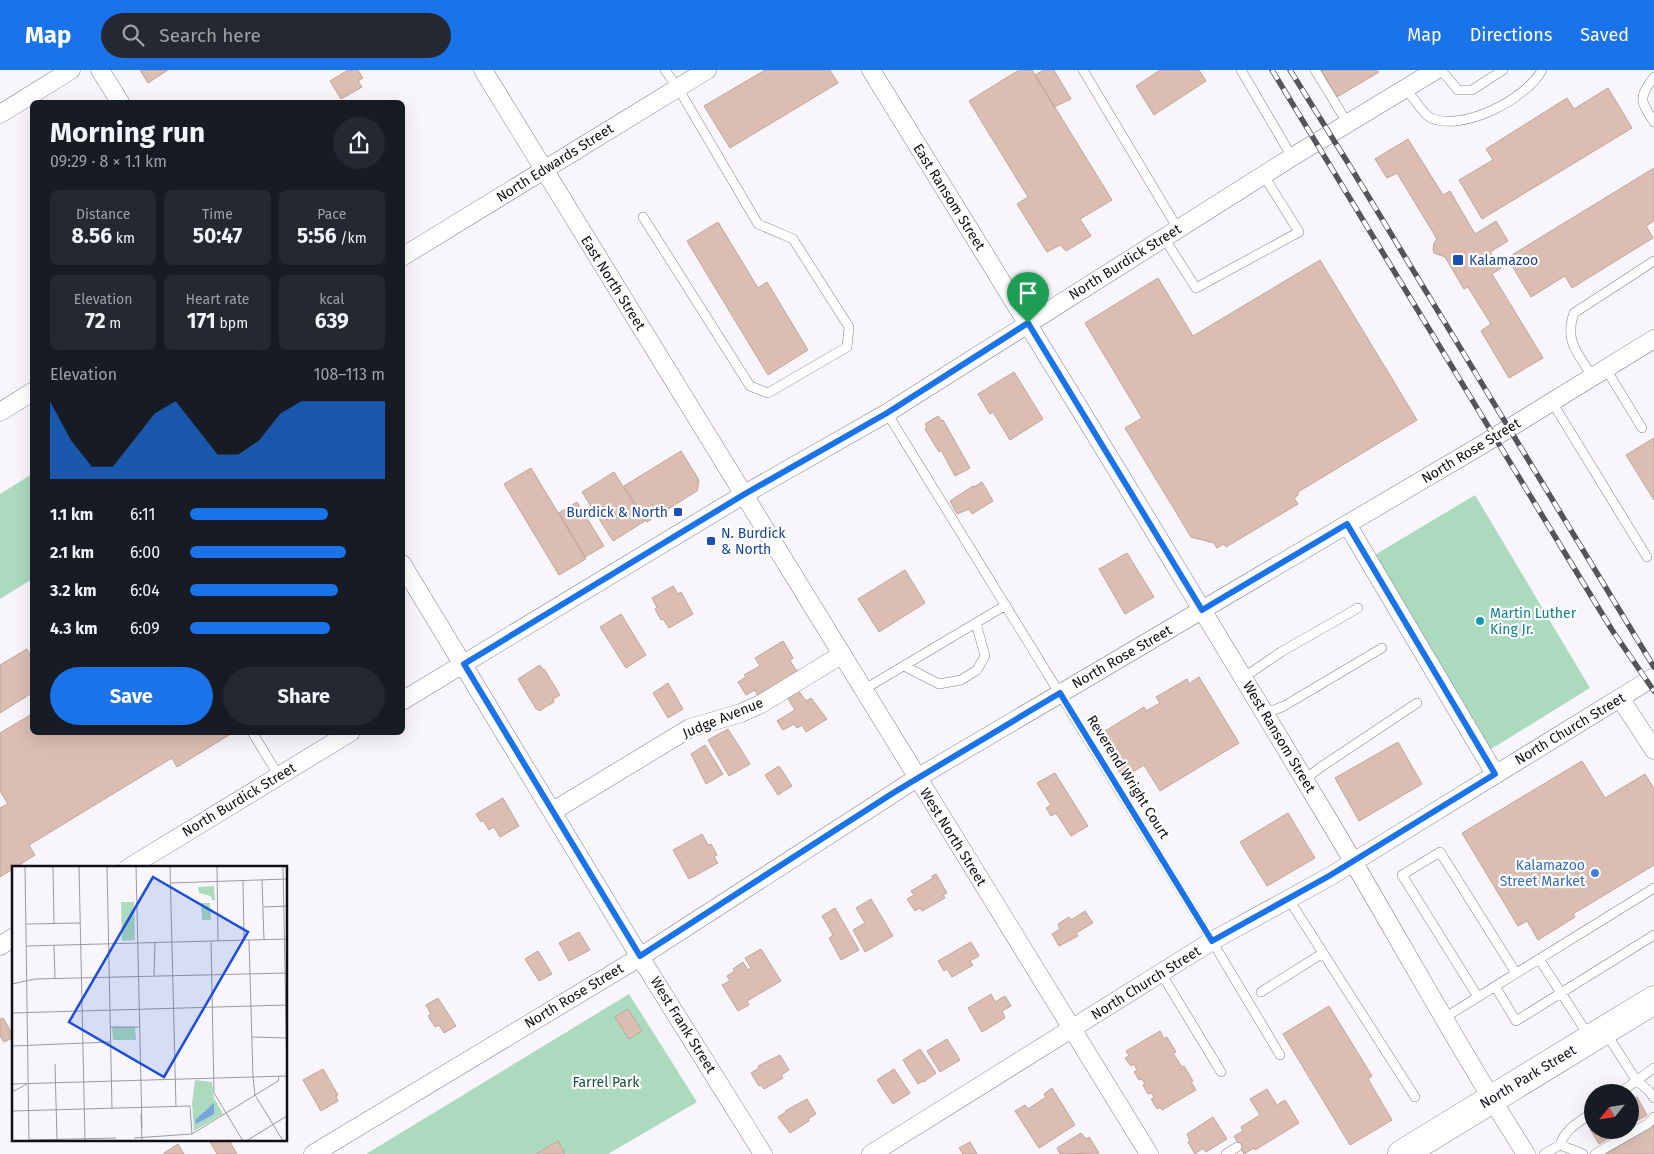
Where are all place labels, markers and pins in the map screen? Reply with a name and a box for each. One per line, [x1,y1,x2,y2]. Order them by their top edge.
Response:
place label: Kalamazoo [1469,252,1538,269]
marker: Kalamazoo [1451,253,1465,267]
pin [1007,272,1049,323]
place label: Burdick & North [566,504,668,521]
marker: Burdick & North [672,506,684,518]
place label: N. Burdick & North [721,525,786,558]
marker: N. Burdick & North [705,535,717,547]
place label: Martin Luther King Jr. [1490,605,1577,638]
marker: Martin Luther King Jr. [1474,615,1486,627]
place label: Kalamazoo Street Market [1500,857,1586,890]
marker: Kalamazoo Street Market [1589,867,1601,879]

